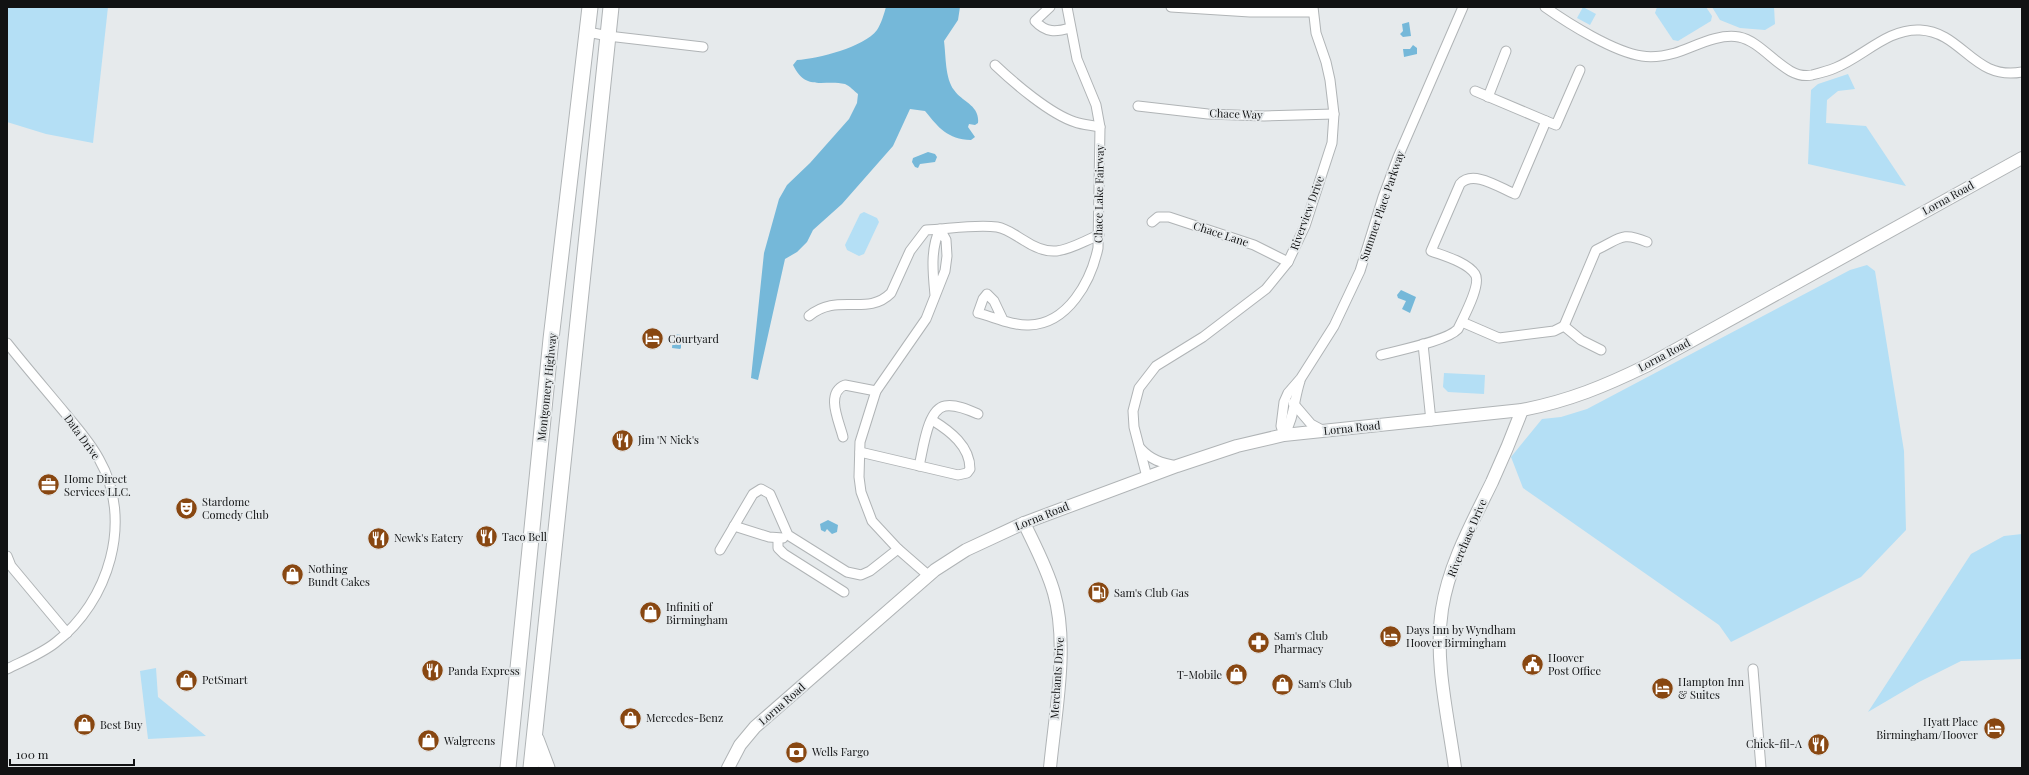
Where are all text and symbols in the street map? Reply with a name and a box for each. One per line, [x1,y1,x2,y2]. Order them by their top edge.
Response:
street label: Chace Way [1209,105,1263,122]
street label: Chace Lake Fairway [1090,144,1107,243]
street label: Summer Place Parkway [1356,148,1408,263]
street label: Riverview Drive [1286,173,1327,252]
street label: Lorna Road [1919,177,1977,218]
street label: Chace Lane [1192,218,1251,250]
hotel icon: Courtyard [639,326,665,352]
place label: Courtyard [668,331,719,346]
street label: Montgomery Highway [533,332,560,442]
street label: Lorna Road [1635,334,1693,375]
street label: Data Drive [61,411,104,463]
street label: Lorna Road [1323,417,1382,438]
restaurant icon: Jim 'N Nick's [610,427,636,453]
place label: Jim 'N Nick's [637,432,699,447]
place label: Home Direct Services LLC. [64,471,131,499]
office icon: Home Direct Services LLC. [36,472,62,498]
place label: Stardome Comedy Club [202,494,269,522]
theatre icon: Stardome Comedy Club [174,495,200,521]
street label: Riverchase Drive [1443,496,1490,579]
street label: Lorna Road [1013,498,1072,533]
restaurant icon: Taco Bell [473,524,499,550]
restaurant icon: Newk's Eatery [365,525,391,551]
place label: Taco Bell [502,529,547,544]
place label: Newk's Eatery [394,530,464,545]
place label: Nothing Bundt Cakes [308,561,370,589]
shop icon: Nothing Bundt Cakes [279,562,305,588]
fuel station icon: Sam's Club Gas [1085,580,1111,606]
place label: Sam's Club Gas [1114,585,1189,600]
place label: Infiniti of Birmingham [666,599,728,627]
shop icon: Infiniti of Birmingham [638,600,664,626]
place label: Days Inn by Wyndham Hoover Birmingham [1406,622,1516,650]
hotel icon: Days Inn by Wyndham Hoover Birmingham [1378,623,1404,649]
place label: Sam's Club Pharmacy [1274,628,1328,656]
pharmacy icon: Sam's Club Pharmacy [1245,629,1271,655]
street label: Merchants Drive [1046,636,1067,719]
place label: Hoover Post Office [1548,650,1601,678]
public building icon: Hoover Post Office [1519,651,1545,677]
restaurant icon: Panda Express [420,658,446,684]
shop icon: T-Mobile [1224,662,1250,688]
place label: Panda Express [448,663,520,678]
shop icon: PetSmart [174,667,200,693]
place label: T-Mobile [1177,667,1222,682]
shop icon: Sam's Club [1270,671,1296,697]
place label: PetSmart [202,672,248,687]
place label: Hampton Inn & Suites [1678,674,1744,702]
hotel icon: Hampton Inn & Suites [1649,675,1675,701]
place label: Sam's Club [1298,676,1352,691]
street label: Lorna Road [755,679,809,728]
shop icon: Mercedes-Benz [617,705,643,731]
place label: Mercedes-Benz [646,710,723,725]
shop icon: Best Buy [72,712,98,738]
place label: Hyatt Place Birmingham/Hoover [1876,714,1978,742]
hotel icon: Hyatt Place Birmingham/Hoover [1981,715,2007,741]
place label: Best Buy [100,717,143,732]
shop icon: Walgreens [415,728,441,754]
restaurant icon: Chick-fil-A [1805,731,1831,757]
place label: Walgreens [443,733,495,748]
place label: Chick-fil-A [1746,736,1802,751]
bank icon: Wells Fargo [783,739,809,765]
scale bar [10,741,134,767]
place label: Wells Fargo [811,744,869,759]
text: 100 m [16,746,49,762]

